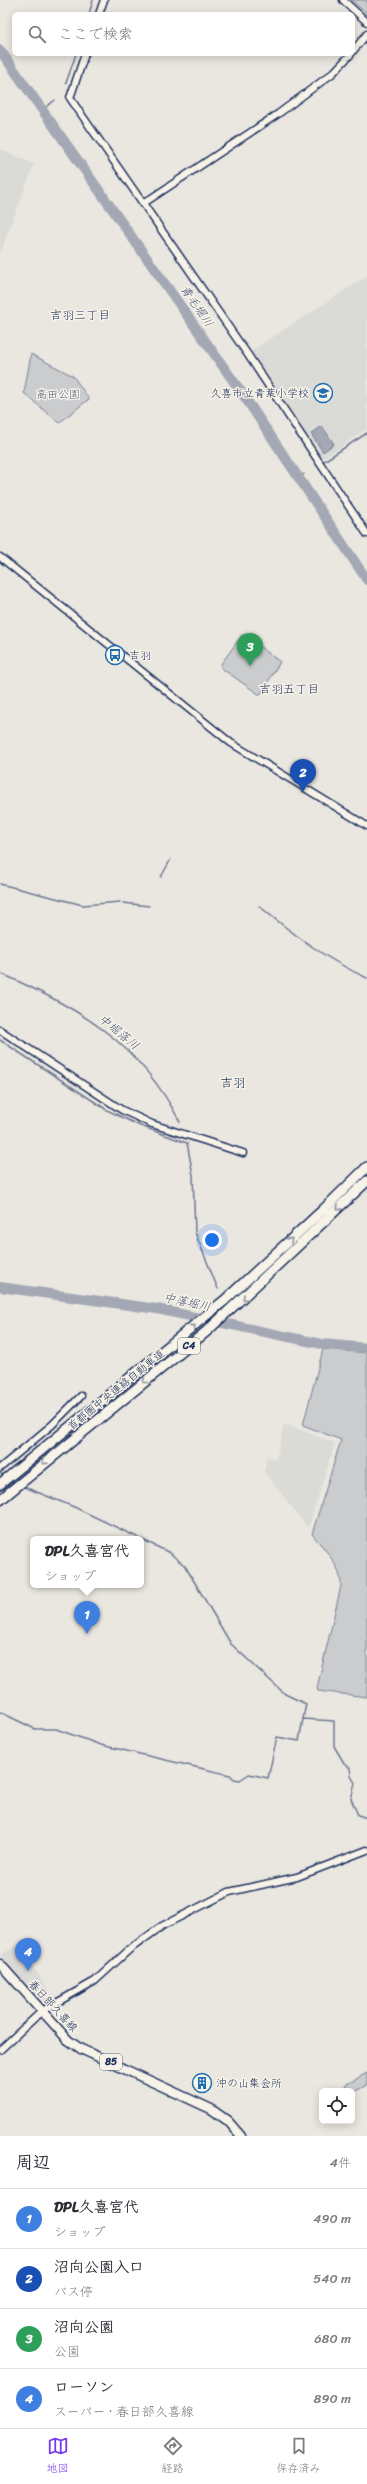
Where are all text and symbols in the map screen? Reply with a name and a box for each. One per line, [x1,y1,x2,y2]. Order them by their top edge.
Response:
search box [12,12,355,56]
text: ここで検索 [58,21,133,47]
icon: search [26,23,48,45]
water label: 青毛堀川 [174,280,220,332]
district label: 吉羽三丁目 [50,304,110,326]
school or university icon: 久喜市立青葉小学校 [312,382,334,404]
place label: 久喜市立青葉小学校 [210,384,309,403]
park label: 高田公園 [36,385,80,404]
pin: 3 [237,633,263,666]
bus stop icon: 吉羽 [104,644,126,666]
place label: 吉羽 [129,646,151,665]
district label: 吉羽五丁目 [259,678,319,700]
pin: 2 [290,759,316,792]
water label: 中堀落川 [93,1008,145,1056]
district label: 吉羽 [220,1071,246,1094]
one-way arrow [336,1203,344,1211]
your location [202,1230,222,1250]
one-way arrow [285,1238,293,1245]
water label: 中落堀川 [161,1286,213,1318]
one-way arrow [242,1293,249,1300]
one-way arrow [188,1324,196,1331]
road number: C4 [178,1338,200,1354]
street label: 首都圏中央連絡自動車道 [63,1345,169,1435]
one-way arrow [143,1377,150,1384]
one-way arrow [41,1458,48,1465]
popup [30,1536,144,1588]
text: DPL久喜宮代 [45,1538,129,1564]
text: ショップ [45,1564,96,1587]
pin: 1 [74,1601,100,1634]
pin: 4 [15,1938,41,1971]
street label: 春日部久喜線 [24,1975,82,2037]
road number: 85 [100,2054,122,2070]
building icon: 沖の山集会所 [191,2072,213,2094]
place label: 沖の山集会所 [216,2074,282,2093]
map controls [319,2088,355,2124]
button: locate [319,2088,355,2124]
text: 周辺 [16,2147,50,2177]
text: 4件 [330,2151,351,2174]
text: DPL久喜宮代 [54,2194,139,2220]
text: 1 [26,2207,32,2230]
text: 490 m [313,2207,351,2230]
text: ショップ [54,2220,105,2243]
text: 沼向公園入口 [54,2254,144,2280]
text: 2 [25,2267,33,2290]
text: 540 m [313,2267,351,2290]
text: バス停 [54,2280,93,2303]
text: 沼向公園 [54,2314,114,2340]
text: 3 [25,2327,33,2350]
text: 680 m [314,2327,351,2350]
text: 公園 [54,2340,80,2363]
text: ローソン [54,2374,114,2400]
text: 4 [25,2387,33,2410]
text: 890 m [314,2387,351,2410]
text: スーパー · 春日部久喜線 [54,2400,194,2423]
tab: 地図 [47,2435,69,2478]
tab: 経路 [162,2435,184,2478]
tab: 保存済み [277,2435,321,2478]

